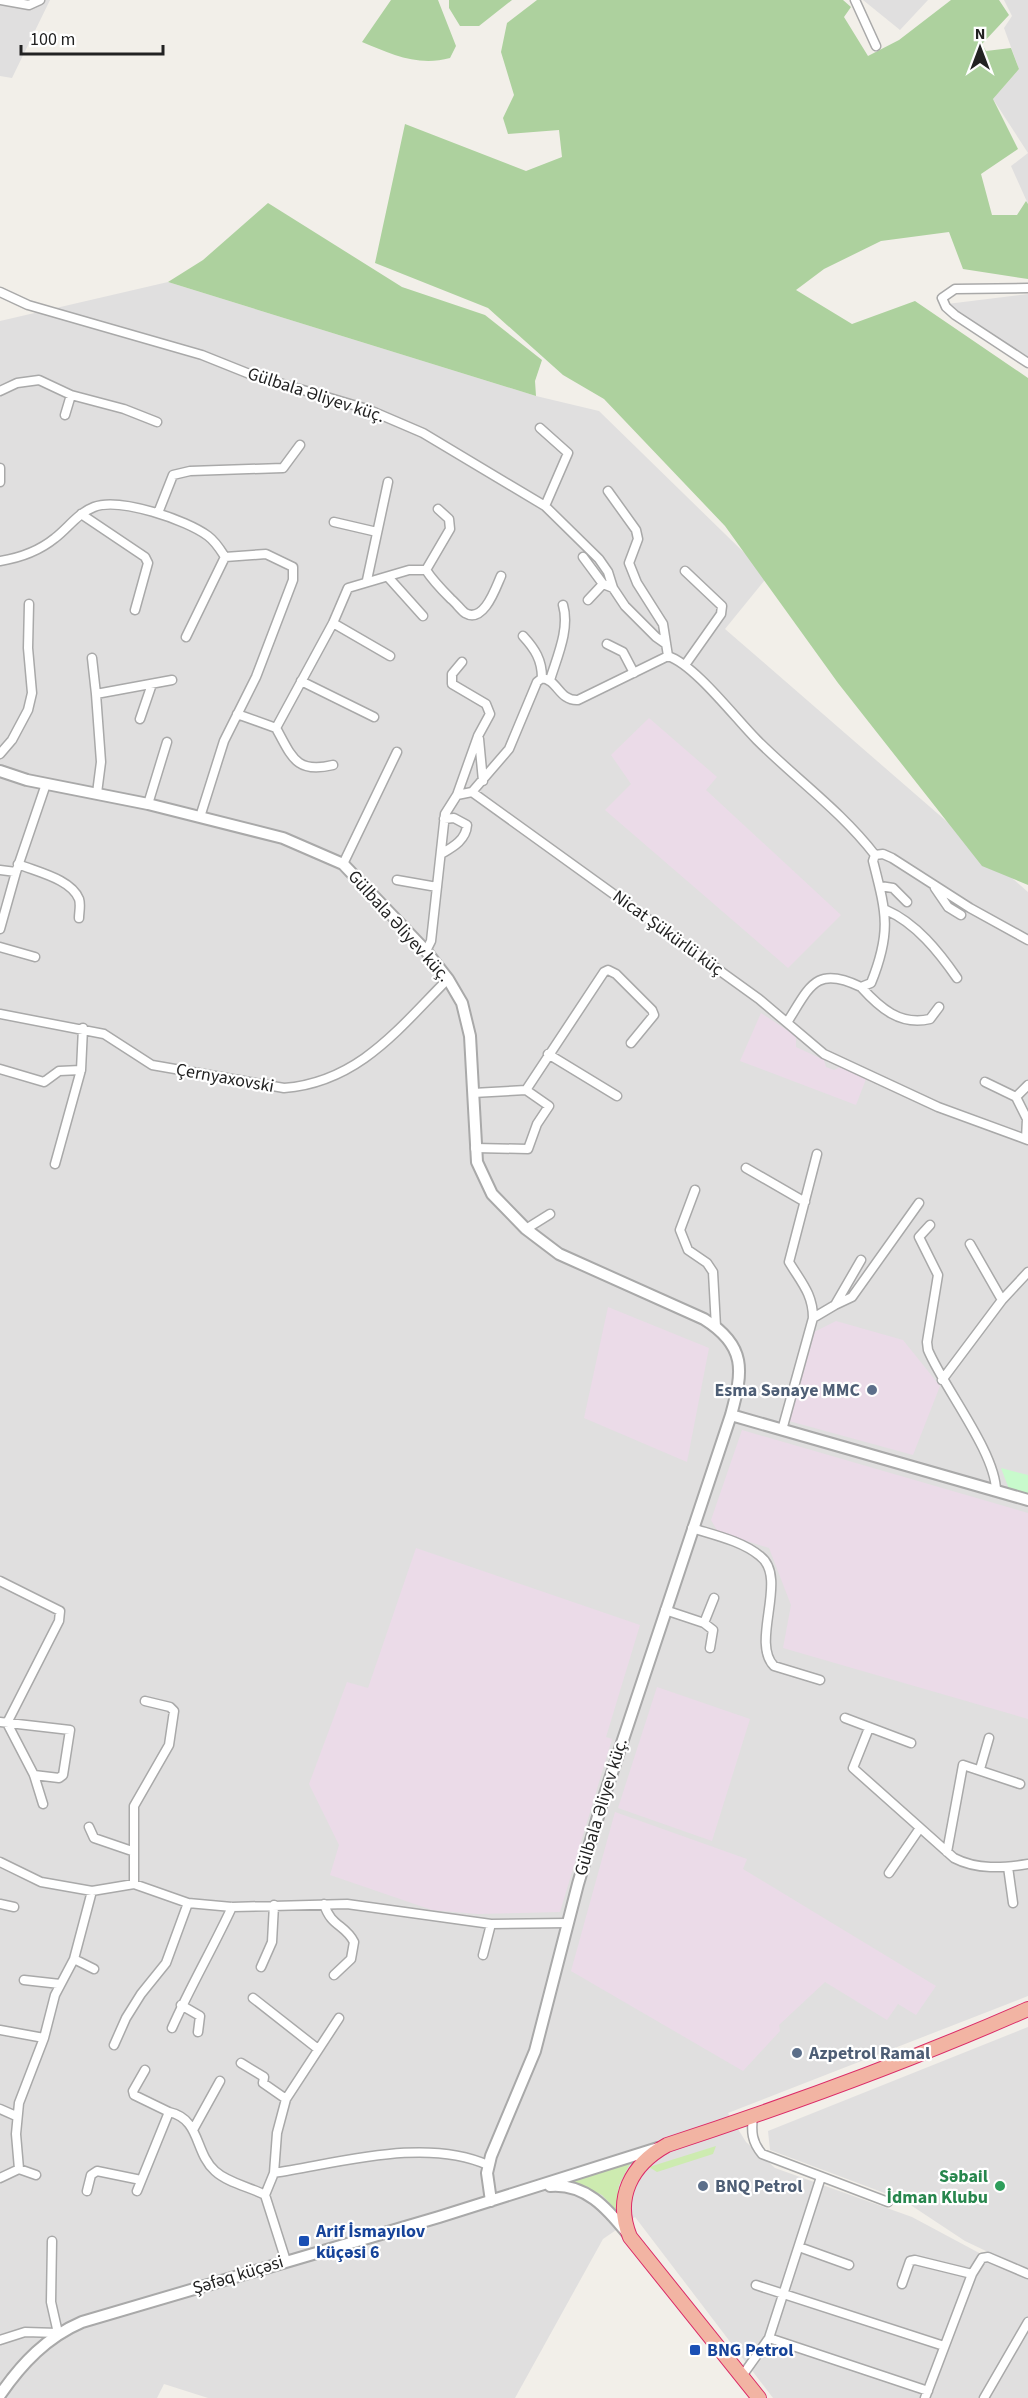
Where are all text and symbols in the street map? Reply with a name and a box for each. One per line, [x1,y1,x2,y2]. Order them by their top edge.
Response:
scale bar [21,18,164,56]
north arrow [950,18,1010,78]
text: N [975,23,985,45]
text: 100 m [30,27,75,52]
street label: Gülbala Əliyev küç. [244,361,388,429]
street label: Gülbala Əliyev küç. [342,865,456,987]
street label: Nicat Şükürlü küç [608,884,728,982]
street label: Çernyaxovski [174,1057,276,1099]
place label: Esma Sənaye MMC [714,1378,861,1403]
marker: Esma Sənaye MMC [865,1383,879,1397]
street label: Gülbala Əliyev küç. [568,1735,634,1879]
place label: Azpetrol Ramal [808,2041,930,2066]
marker: Azpetrol Ramal [790,2046,804,2060]
place label: Səbail İdman Klubu [886,2164,988,2210]
place label: BNQ Petrol [715,2174,802,2199]
marker: BNQ Petrol [696,2179,710,2193]
marker: Səbail İdman Klubu [993,2179,1007,2193]
place label: Arif İsmayılov küçəsi 6 [315,2219,426,2265]
marker: Arif İsmayılov küçəsi 6 [297,2234,311,2248]
street label: Şəfəq küçəsi [189,2249,287,2301]
place label: BNG Petrol [707,2338,793,2363]
marker: BNG Petrol [688,2343,702,2357]

